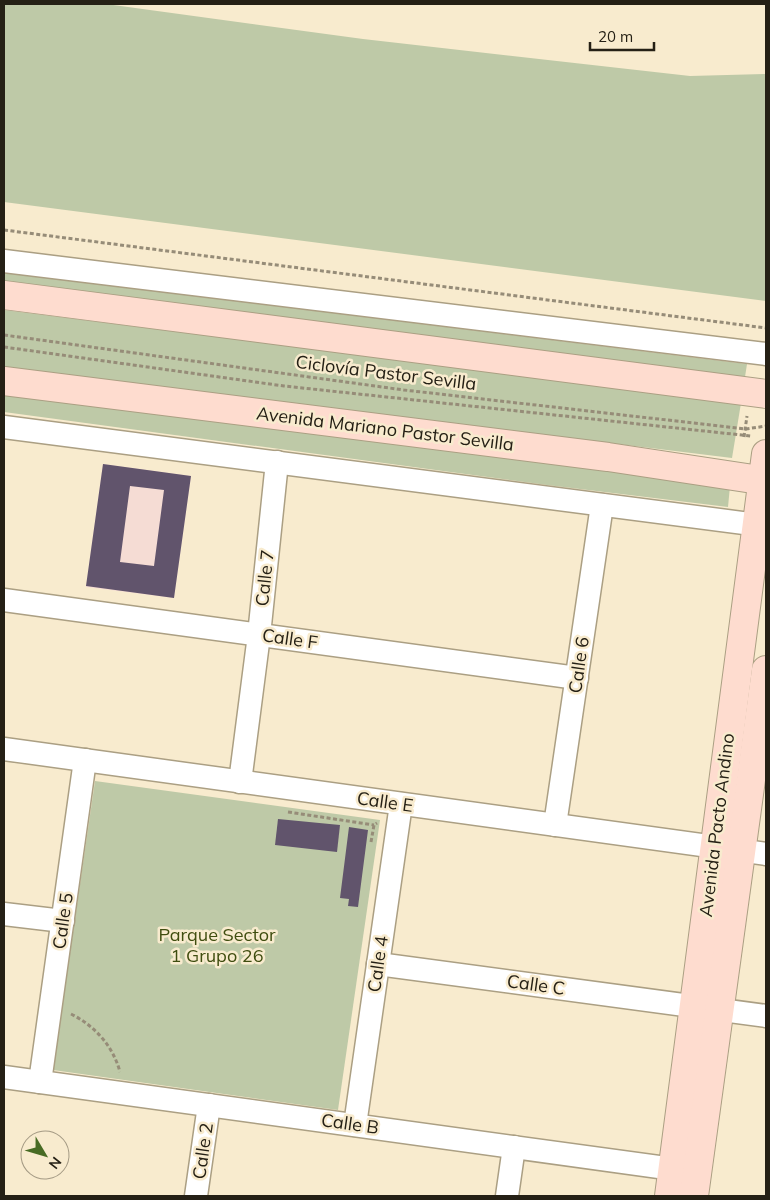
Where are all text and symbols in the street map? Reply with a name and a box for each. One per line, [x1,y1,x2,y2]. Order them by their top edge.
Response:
scale bar [590,20,654,52]
text: 20 m [598,27,633,46]
street label: Ciclovía Pastor Sevilla [294,350,478,395]
street label: Avenida Mariano Pastor Sevilla [255,401,515,456]
street label: Calle 7 [250,549,279,607]
street label: Calle F [261,623,319,654]
street label: Calle 6 [563,635,594,695]
street label: Avenida Pacto Andino [694,732,739,918]
street label: Calle E [356,786,415,817]
street label: Calle 5 [47,891,78,951]
park label: Parque Sector 1 Grupo 26 [158,923,276,967]
street label: Calle 4 [362,934,393,994]
street label: Calle C [506,969,566,1000]
street label: Calle B [320,1108,380,1139]
street label: Calle 2 [187,1121,218,1181]
north arrow [20,1130,70,1180]
text: N [45,1153,66,1173]

